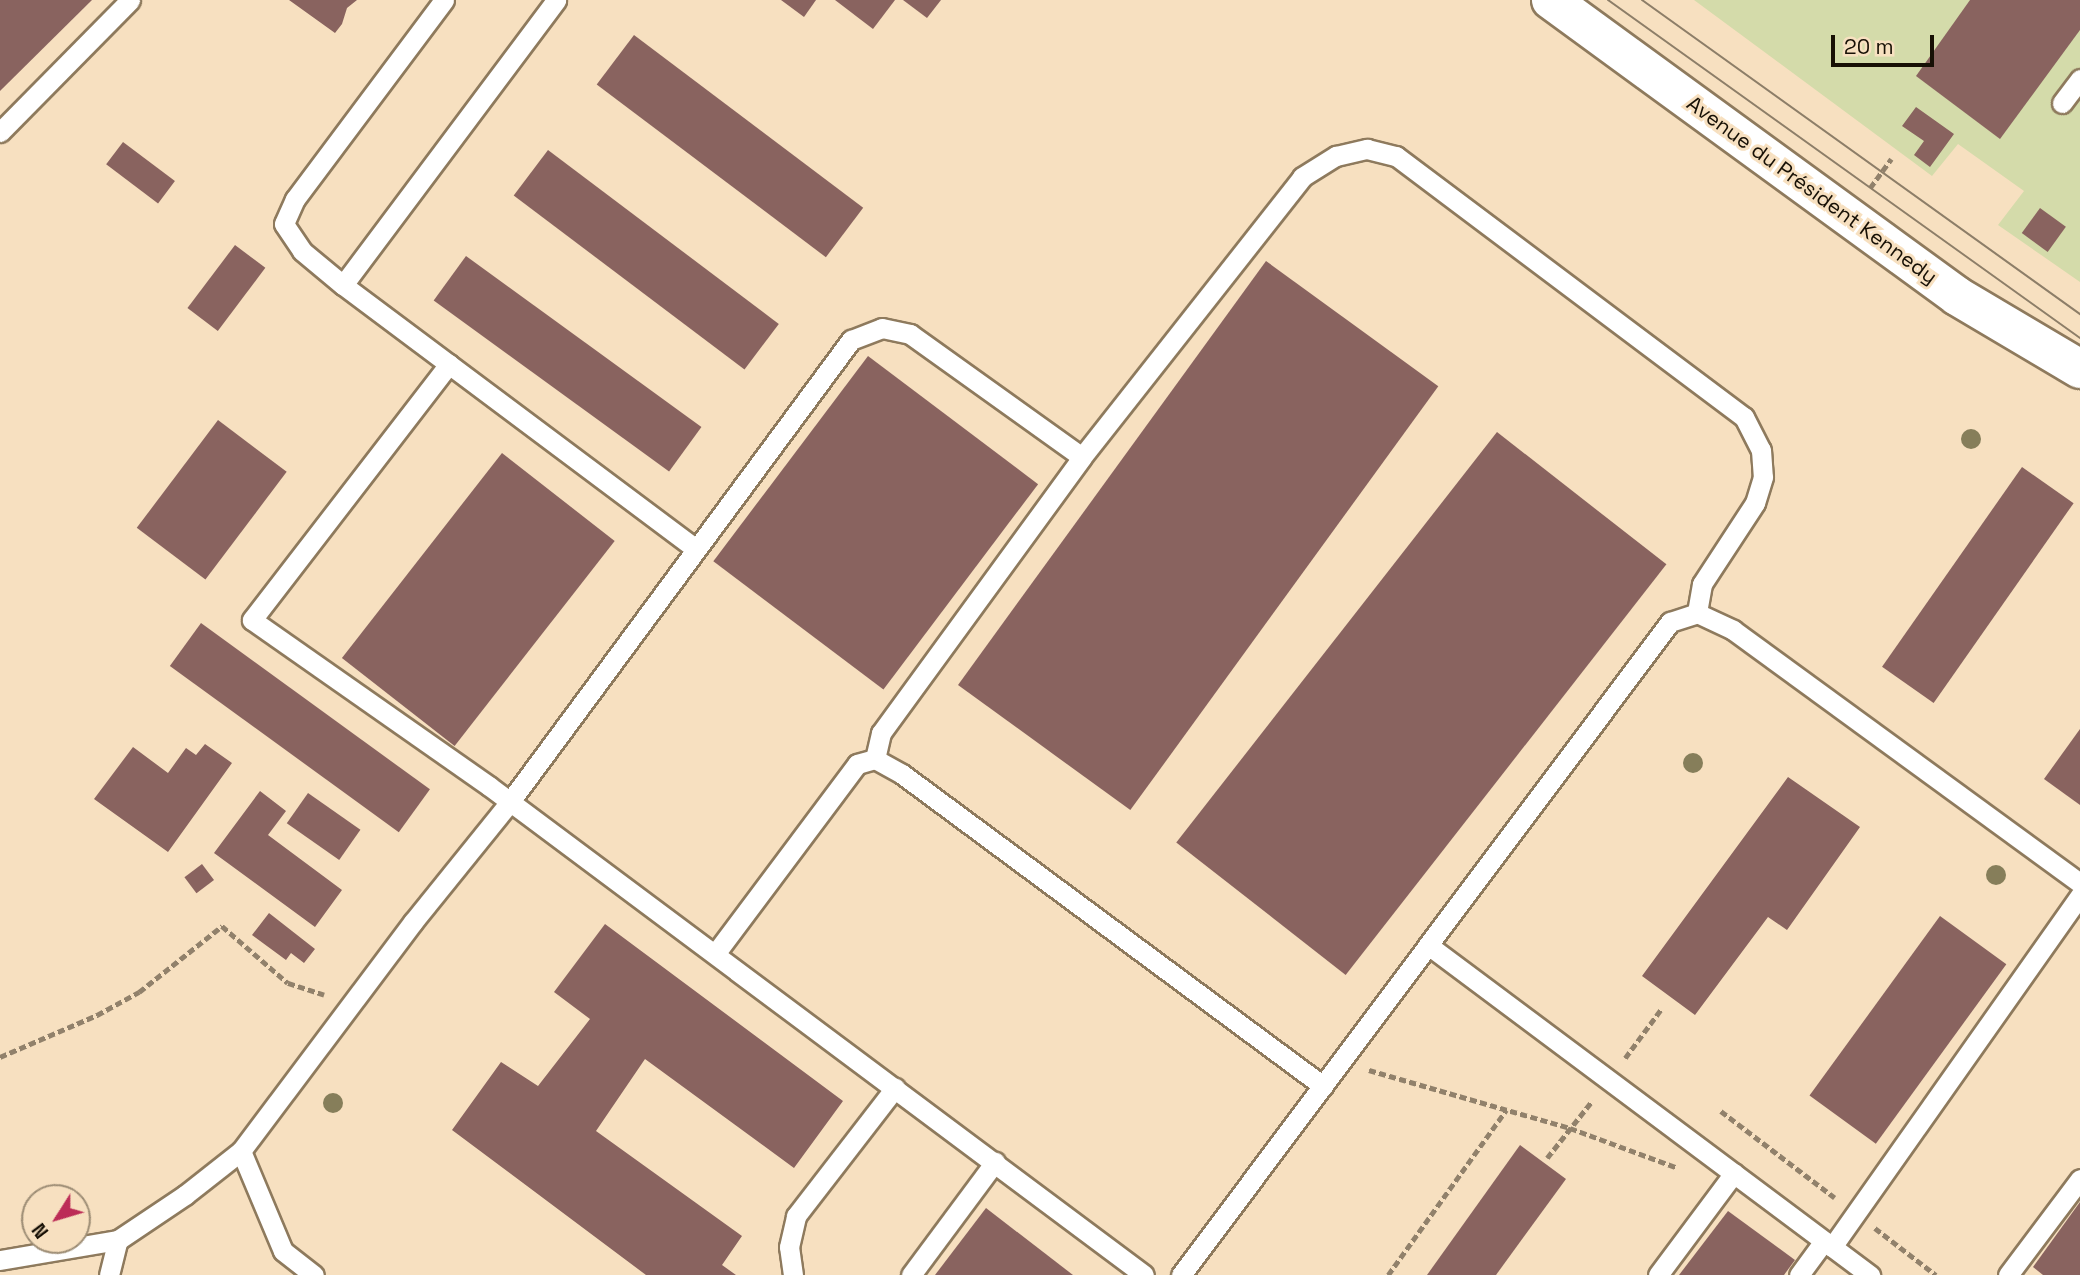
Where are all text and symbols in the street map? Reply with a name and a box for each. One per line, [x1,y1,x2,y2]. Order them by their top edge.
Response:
scale bar [1835,21,1938,65]
text: 20 m [1844,33,1894,60]
street label: Avenue du Président Kennedy [1682,91,1942,289]
north arrow [21,1184,91,1254]
text: N [27,1218,54,1243]

